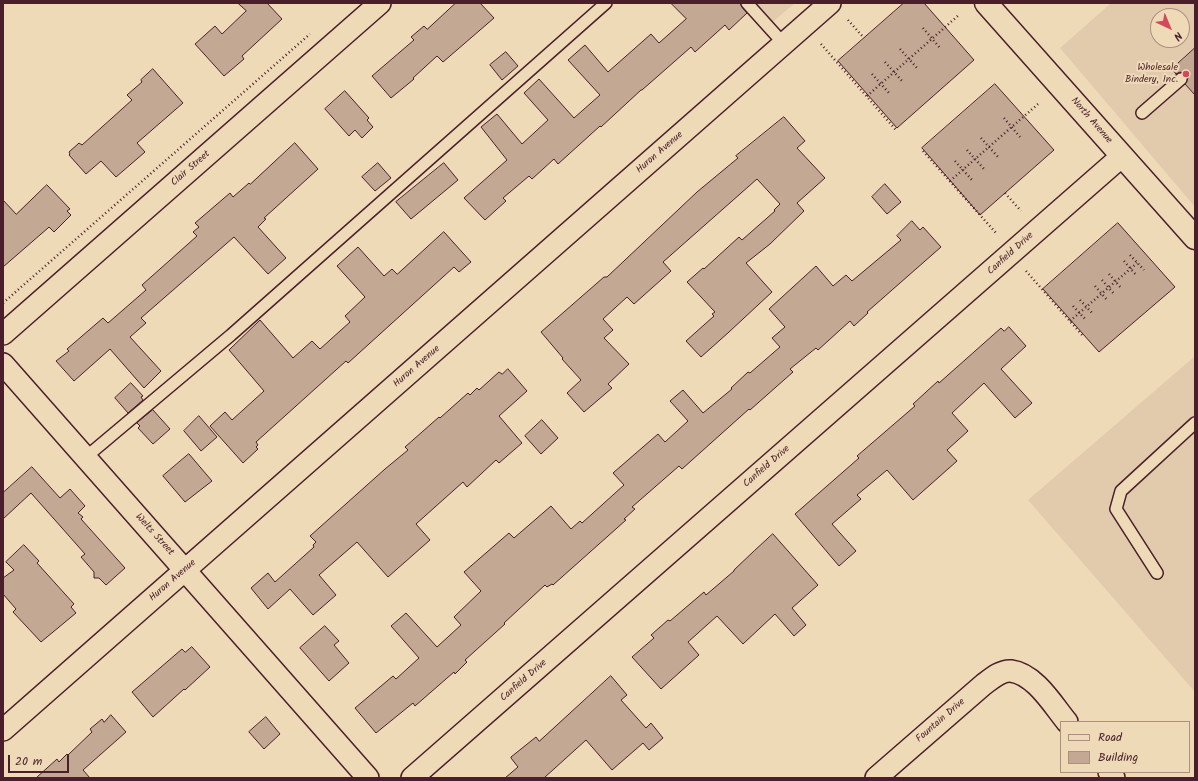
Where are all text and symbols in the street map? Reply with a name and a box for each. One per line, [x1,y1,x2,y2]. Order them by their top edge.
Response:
north arrow [1150,8,1190,48]
text: N [1169,27,1186,45]
place label: Wholesale Bindery, Inc. [1125,62,1178,86]
marker: Wholesale Bindery, Inc. [1181,69,1191,79]
street label: North Avenue [1068,95,1114,147]
street label: Huron Avenue [634,129,686,177]
street label: Clair Street [169,149,213,189]
street label: Canfield Drive [985,230,1037,278]
street label: Huron Avenue [391,343,443,391]
street label: Canfield Drive [741,443,793,491]
street label: Welts Street [132,512,176,558]
street label: Huron Avenue [147,557,199,605]
street label: Canfield Drive [498,657,550,705]
street label: Fountain Drive [914,696,968,746]
legend [1060,721,1190,773]
text: Road [1098,728,1122,747]
scale bar [10,747,71,773]
text: Building [1098,748,1138,767]
text: 20 m [15,752,42,771]

